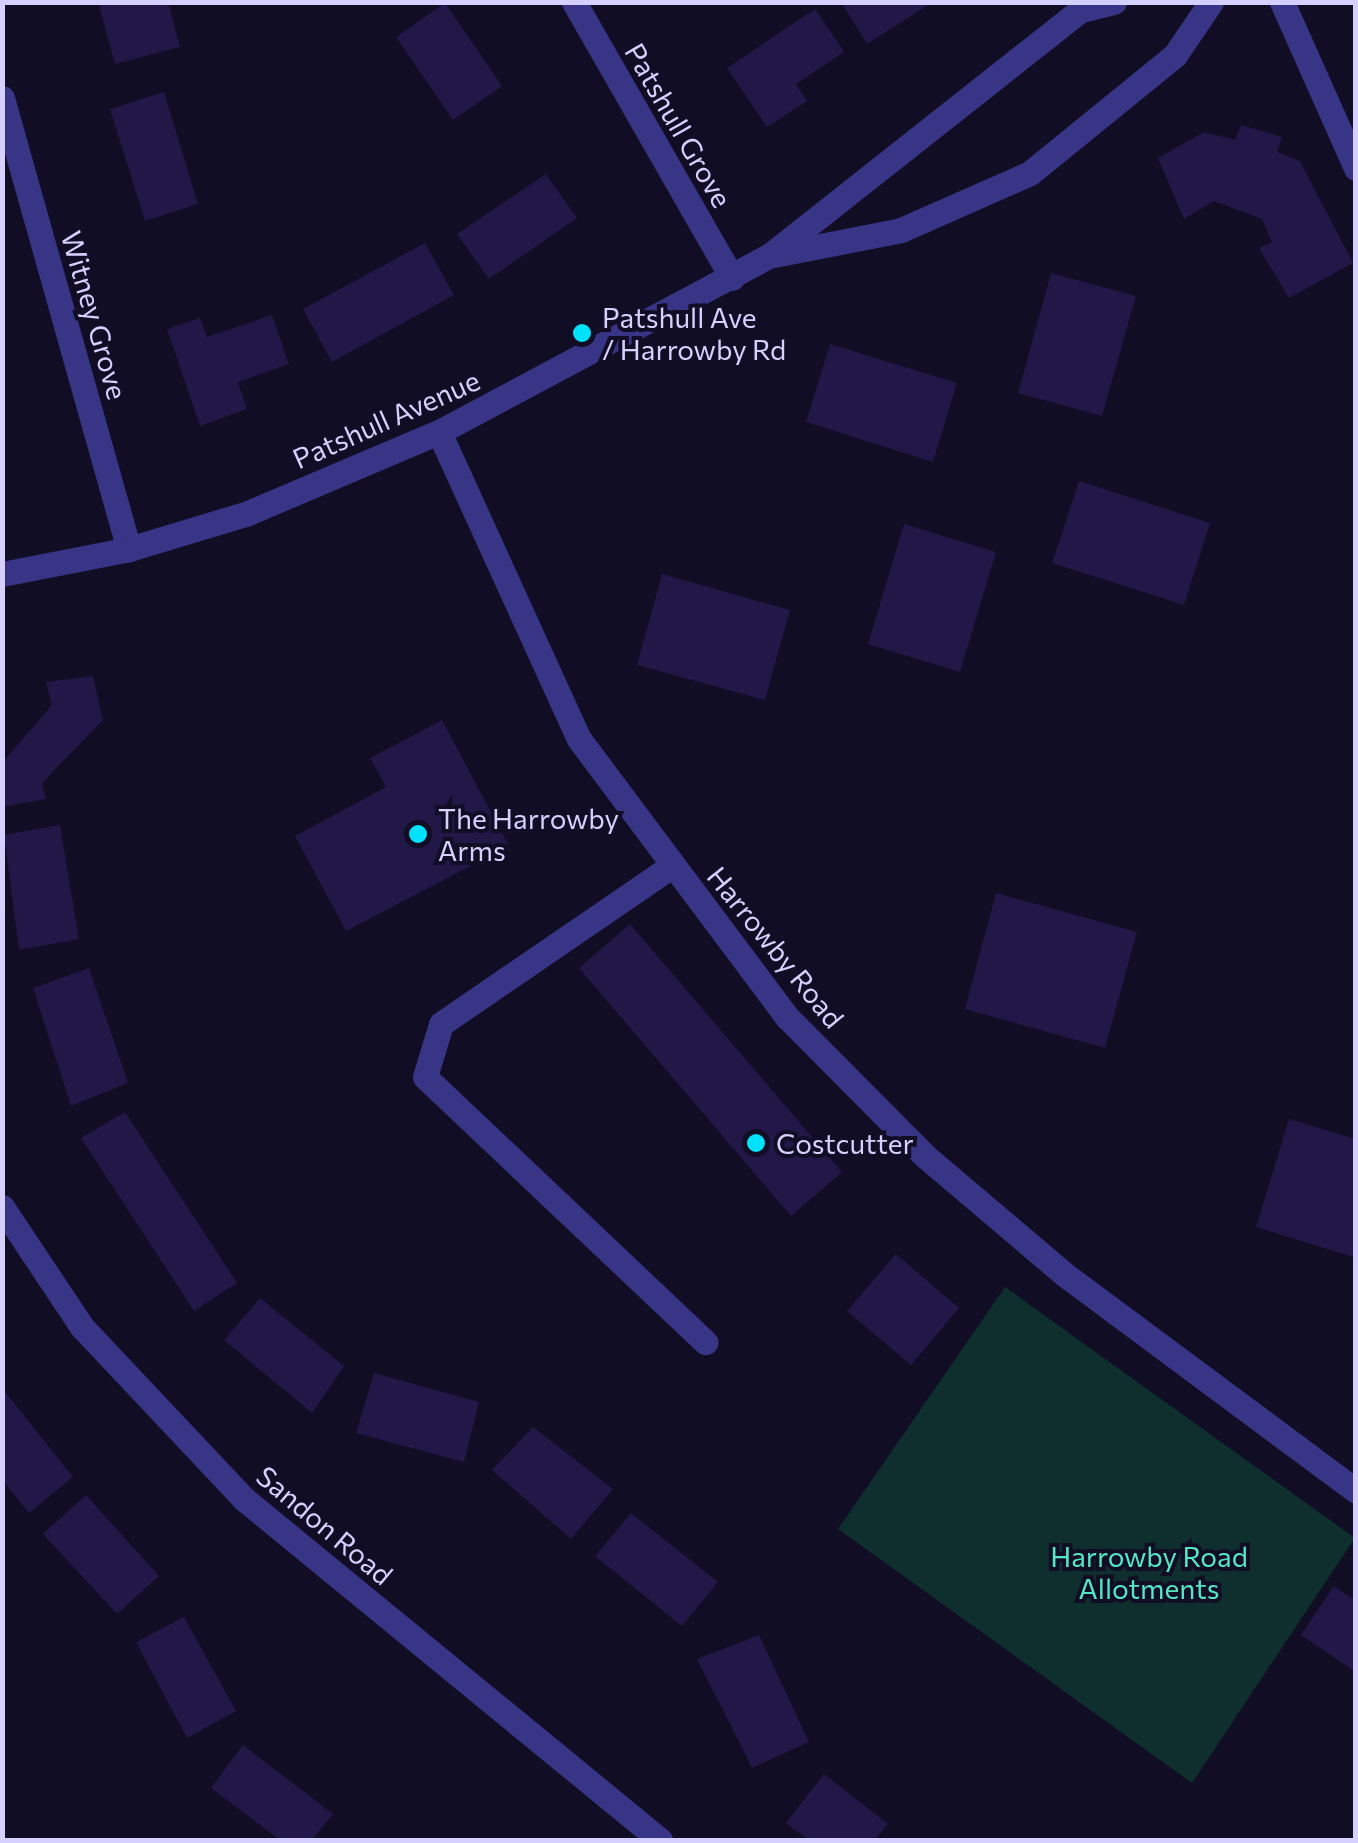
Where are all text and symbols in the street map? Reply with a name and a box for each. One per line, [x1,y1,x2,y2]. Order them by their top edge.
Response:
street label: Patshull Grove [619,37,739,213]
street label: Witney Grove [55,227,135,403]
place label: Patshull Ave / Harrowby Rd [602,300,786,366]
marker: Patshull Ave / Harrowby Rd [571,322,593,344]
street label: Patshull Avenue [287,363,485,475]
place label: The Harrowby Arms [438,801,619,867]
marker: The Harrowby Arms [407,823,429,845]
street label: Harrowby Road [701,860,851,1034]
place label: Costcutter [776,1126,914,1160]
marker: Costcutter [745,1132,767,1154]
street label: Sandon Road [250,1459,400,1591]
park label: Harrowby Road Allotments [1050,1539,1248,1605]

